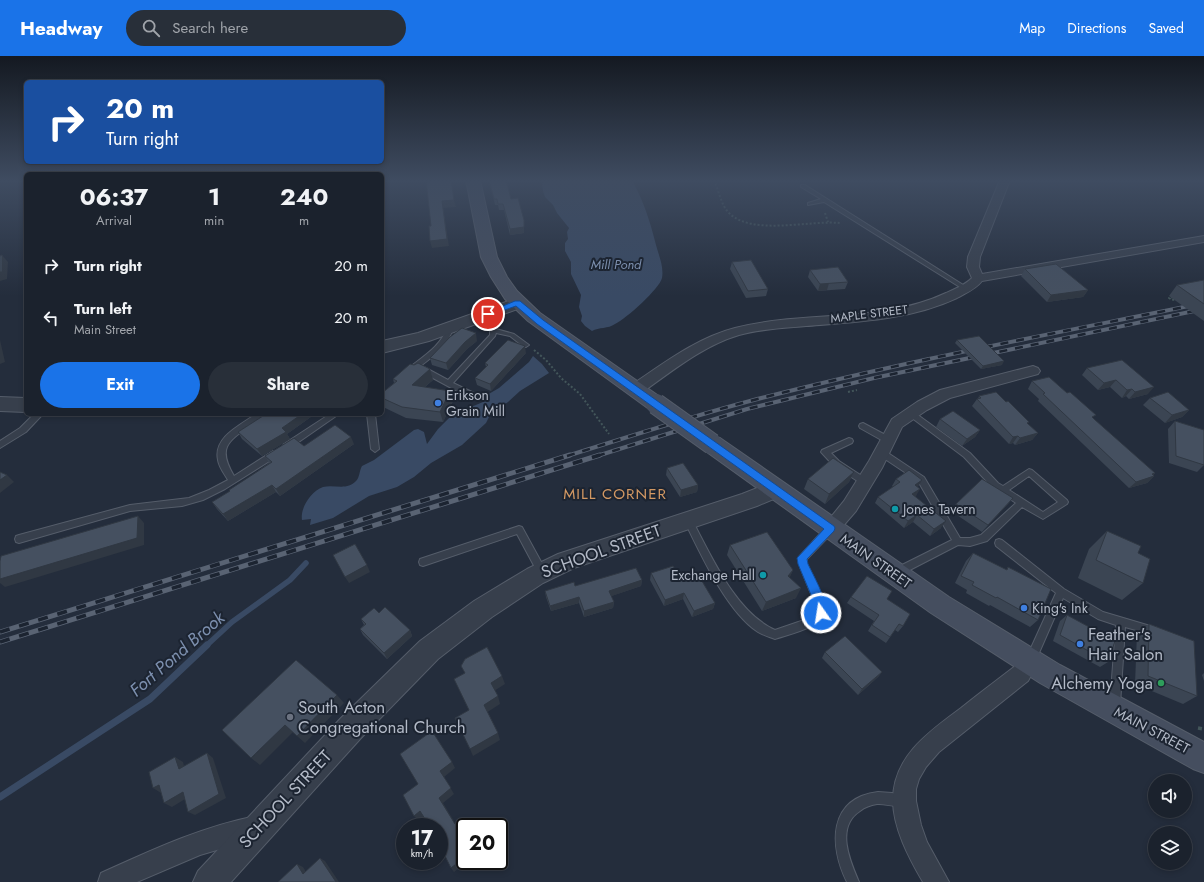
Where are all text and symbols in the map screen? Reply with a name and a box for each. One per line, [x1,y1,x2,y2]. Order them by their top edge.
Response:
search box [126,10,406,46]
text: Headway [20,15,102,42]
icon: search [140,17,162,39]
text: Search here [172,17,248,39]
text: Map [1019,18,1045,38]
text: Directions [1067,18,1127,38]
text: Saved [1149,18,1184,38]
text: 20 m [106,88,174,129]
icon: right [40,96,92,148]
text: Turn right [106,126,178,152]
text: 06:37 [80,179,148,214]
text: 1 [208,179,220,214]
text: 240 [280,179,328,214]
text: Arrival [96,211,132,230]
text: min [204,211,224,230]
text: m [299,211,309,230]
icon: right [40,255,62,277]
text: Turn right [74,255,142,277]
text: 20 m [334,255,368,277]
water label: Mill Pond [591,255,642,274]
pin [471,297,505,331]
text: Turn left [74,298,132,320]
street label: MAPLE STREET [829,300,909,328]
icon: arrive [477,303,499,325]
icon: left [40,307,62,329]
text: 20 m [334,307,368,329]
text: Main Street [74,320,136,339]
button: Exit [40,362,200,408]
button: Share [208,362,368,408]
place label: Erikson Grain Mill [446,385,505,421]
marker: Erikson Grain Mill [433,398,443,408]
district label: MILL CORNER [563,483,667,505]
place label: Jones Tavern [901,499,976,519]
marker: Jones Tavern [890,504,900,514]
street label: SCHOOL STREET [538,518,664,584]
street label: MAIN STREET [836,529,916,593]
place label: Exchange Hall [671,565,755,585]
marker: Exchange Hall [758,570,768,580]
position arrow [800,592,842,634]
place label: King's Ink [1032,598,1089,618]
marker: King's Ink [1019,603,1029,613]
water label: Fort Pond Brook [124,604,231,703]
place label: Feather's Hair Salon [1088,622,1163,666]
marker: Feather's Hair Salon [1075,639,1085,649]
place label: Alchemy Yoga [1051,671,1153,695]
marker: Alchemy Yoga [1156,678,1166,688]
place label: South Acton Congregational Church [298,695,466,739]
street label: MAIN STREET [1111,702,1194,759]
marker: South Acton Congregational Church [285,712,295,722]
street label: SCHOOL STREET [233,745,337,853]
map controls [1148,774,1192,870]
button: sound [1148,774,1192,818]
speed limit sign: 20 [456,818,508,870]
text: 17 [411,824,433,853]
button: layers [1148,826,1192,870]
text: km/h [411,846,433,861]

